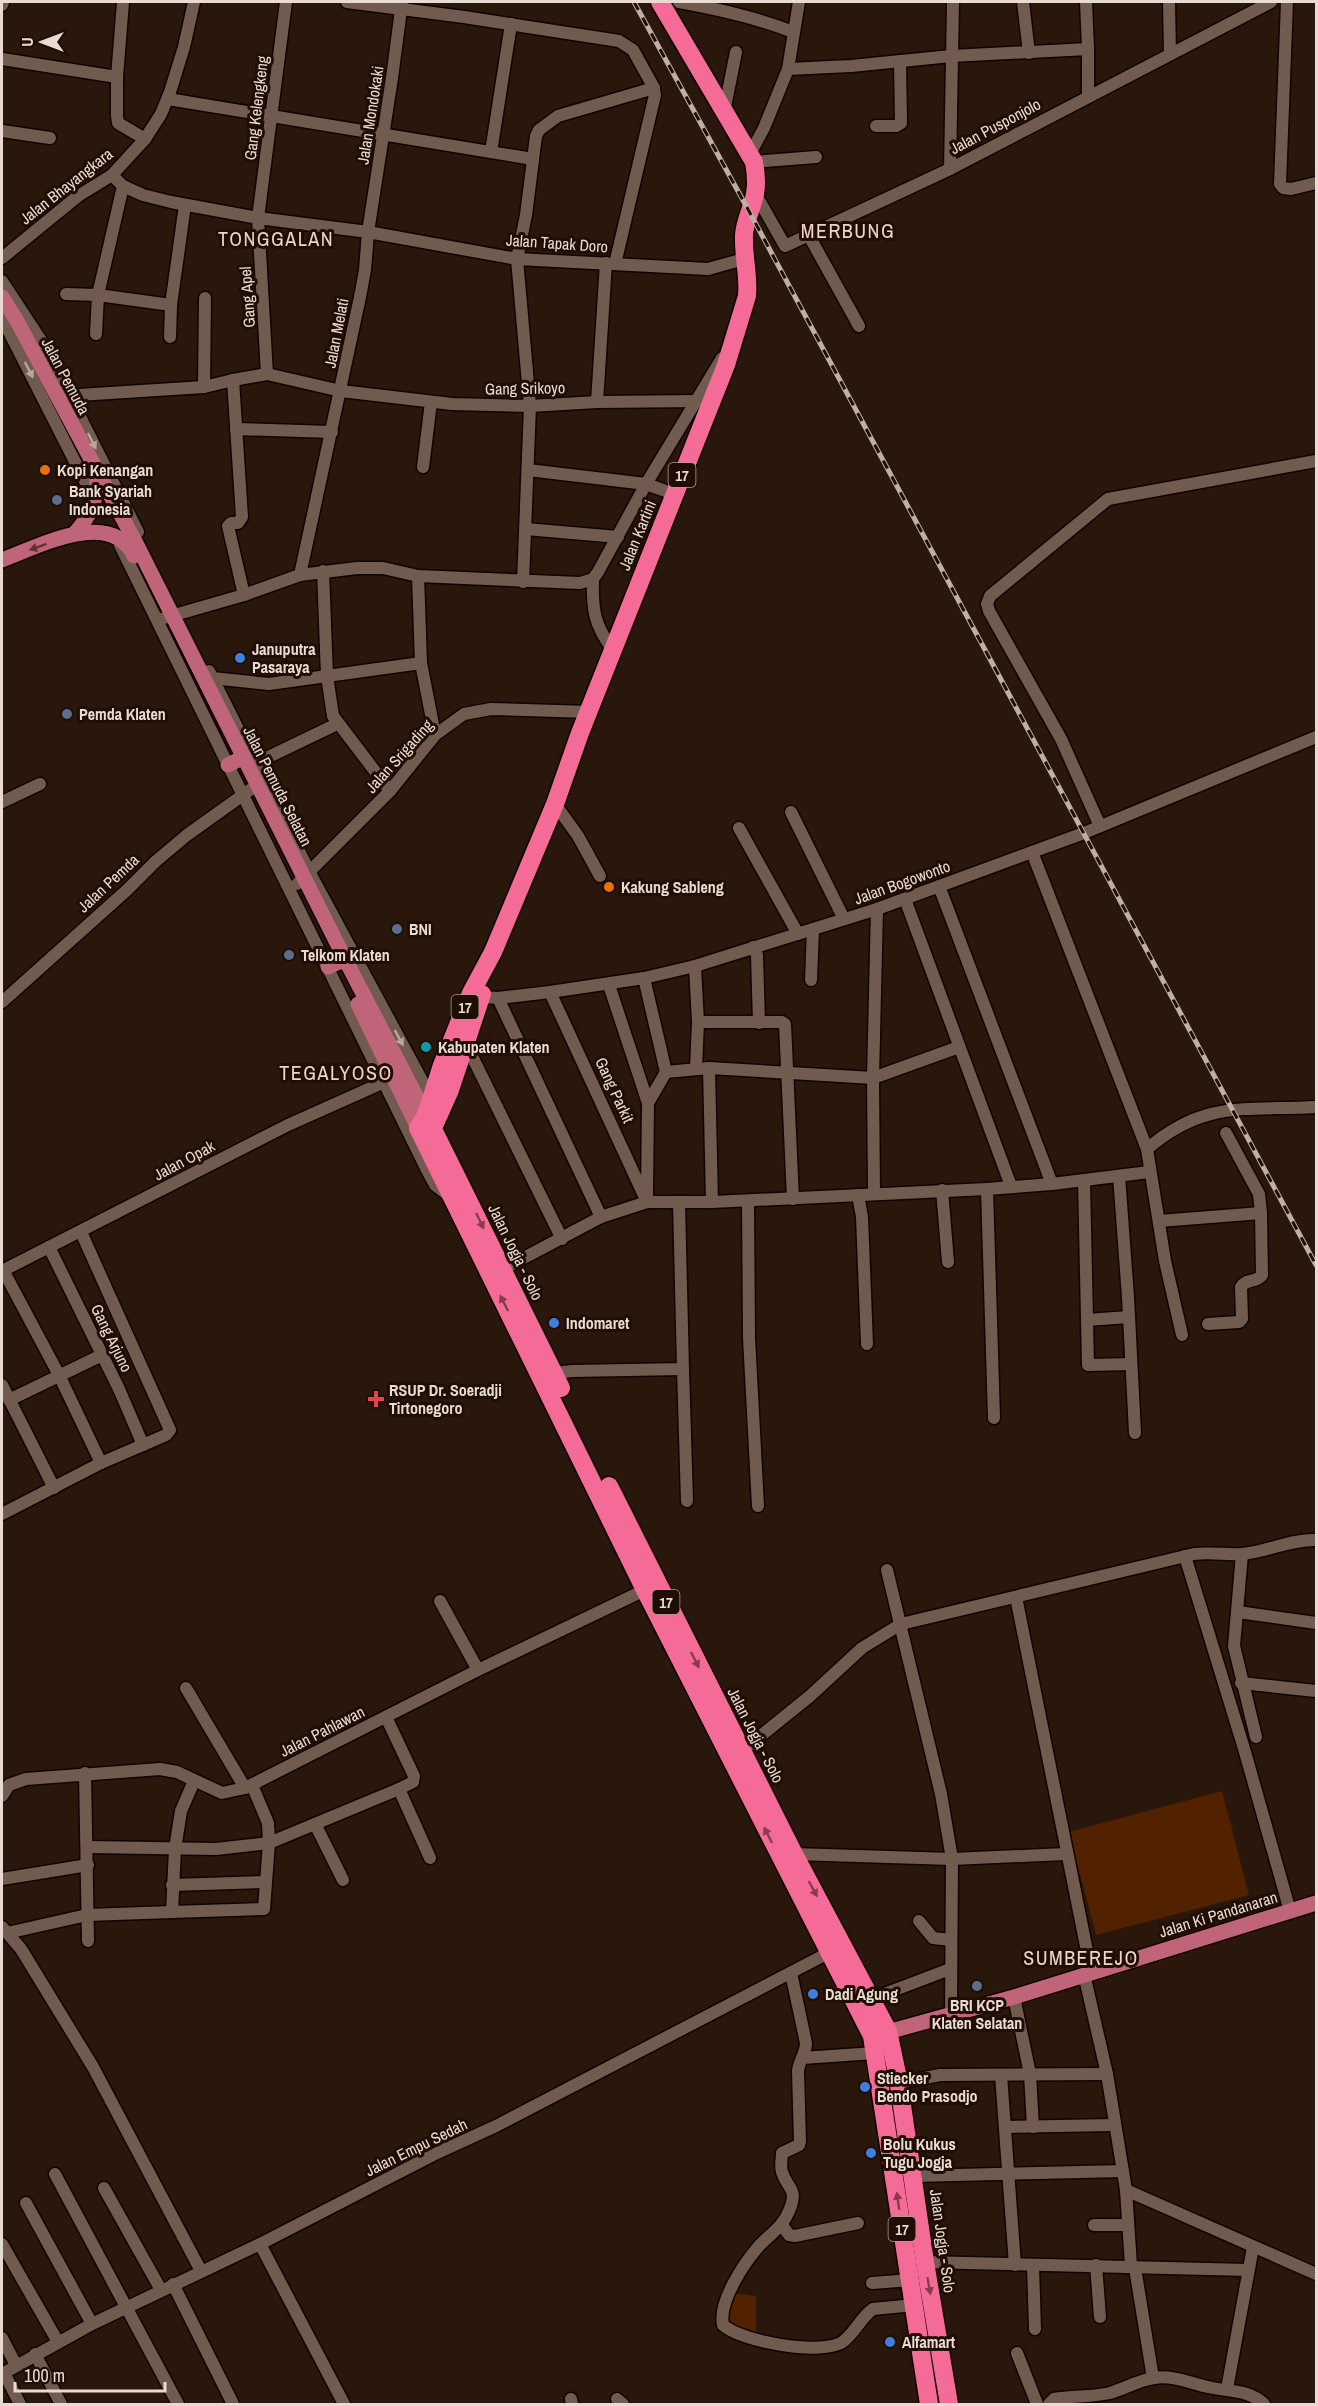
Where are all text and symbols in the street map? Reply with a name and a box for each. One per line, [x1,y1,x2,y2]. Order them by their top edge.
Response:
north arrow [12,12,72,72]
text: U [16,37,38,47]
street label: Gang Kelengkeng [239,54,273,161]
street label: Jalan Mondokaki [351,64,389,166]
street label: Jalan Pusponjolo [946,93,1044,159]
street label: Jalan Bhayangkara [15,142,118,229]
district label: MERBUNG [801,217,895,244]
district label: TONGGALAN [218,225,334,252]
street label: Jalan Tapak Doro [505,228,609,258]
street label: Gang Apel [234,266,260,328]
street label: Jalan Melati [318,296,354,370]
street label: Jalan Pemuda [37,334,96,419]
one-way arrow [23,361,33,379]
street label: Gang Srikoyo [485,376,565,400]
one-way arrow [87,432,97,450]
place label: Kopi Kenangan [57,459,153,481]
marker: Kopi Kenangan [38,463,52,477]
road number: 17 [668,463,696,487]
place label: Bank Syariah Indonesia [69,480,152,520]
marker: Bank Syariah Indonesia [50,493,64,507]
street label: Jalan Kartini [613,497,661,573]
one-way arrow [29,542,47,552]
place label: Januputra Pasaraya [252,638,316,678]
marker: Januputra Pasaraya [233,651,247,665]
place label: Pemda Klaten [79,703,166,725]
marker: Pemda Klaten [60,707,74,721]
street label: Jalan Srigading [360,714,438,798]
street label: Jalan Pemuda Selatan [238,722,318,850]
street label: Jalan Pemda [72,848,144,917]
street label: Jalan Bogowonto [851,854,953,910]
place label: Kakung Sableng [621,876,724,898]
marker: Kakung Sableng [602,880,616,894]
place label: BNI [409,918,432,940]
marker: BNI [390,922,404,936]
place label: Telkom Klaten [301,944,390,966]
marker: Telkom Klaten [282,948,296,962]
road number: 17 [452,995,478,1019]
one-way arrow [394,1030,404,1047]
place label: Kabupaten Klaten [438,1036,550,1058]
marker: Kabupaten Klaten [419,1040,433,1054]
street label: Gang Parkit [590,1054,640,1127]
district label: TEGALYOSO [279,1059,393,1086]
street label: Jalan Opak [150,1135,219,1185]
street label: Jalan Jogja - Solo [483,1200,549,1304]
one-way arrow [475,1212,484,1229]
one-way arrow [500,1294,509,1311]
street label: Gang Arjuno [86,1300,138,1376]
place label: Indomaret [566,1312,630,1334]
marker: Indomaret [547,1316,561,1330]
place label: RSUP Dr. Soeradji Tirtonegoro [389,1379,502,1419]
marker: RSUP Dr. Soeradji Tirtonegoro [367,1390,385,1408]
road number: 17 [652,1590,680,1614]
one-way arrow [691,1651,700,1668]
street label: Jalan Jogja - Solo [723,1684,789,1786]
street label: Jalan Pahlawan [276,1700,368,1762]
one-way arrow [764,1826,773,1843]
one-way arrow [808,1881,818,1898]
street label: Jalan Ki Pandanaran [1156,1886,1280,1942]
district label: SUMBEREJO [1023,1944,1139,1971]
marker: BRI KCP Klaten Selatan [970,1979,984,1993]
place label: Dadi Agung [825,1983,898,2005]
marker: Dadi Agung [806,1987,820,2001]
place label: BRI KCP Klaten Selatan [932,1994,1022,2034]
place label: Stiecker Bendo Prasodjo [877,2067,978,2107]
marker: Stiecker Bendo Prasodjo [858,2080,872,2094]
street label: Jalan Empu Sedah [361,2113,471,2181]
place label: Bolu Kukus Tugu Jogja [883,2133,956,2173]
marker: Bolu Kukus Tugu Jogja [864,2146,878,2160]
street label: Jalan Jogja - Solo [925,2188,961,2294]
one-way arrow [893,2192,902,2211]
road number: 17 [888,2217,916,2241]
one-way arrow [925,2276,934,2295]
place label: Alfamart [902,2331,956,2353]
marker: Alfamart [883,2335,897,2349]
scale bar [15,2355,165,2393]
text: 100 m [24,2363,65,2388]

